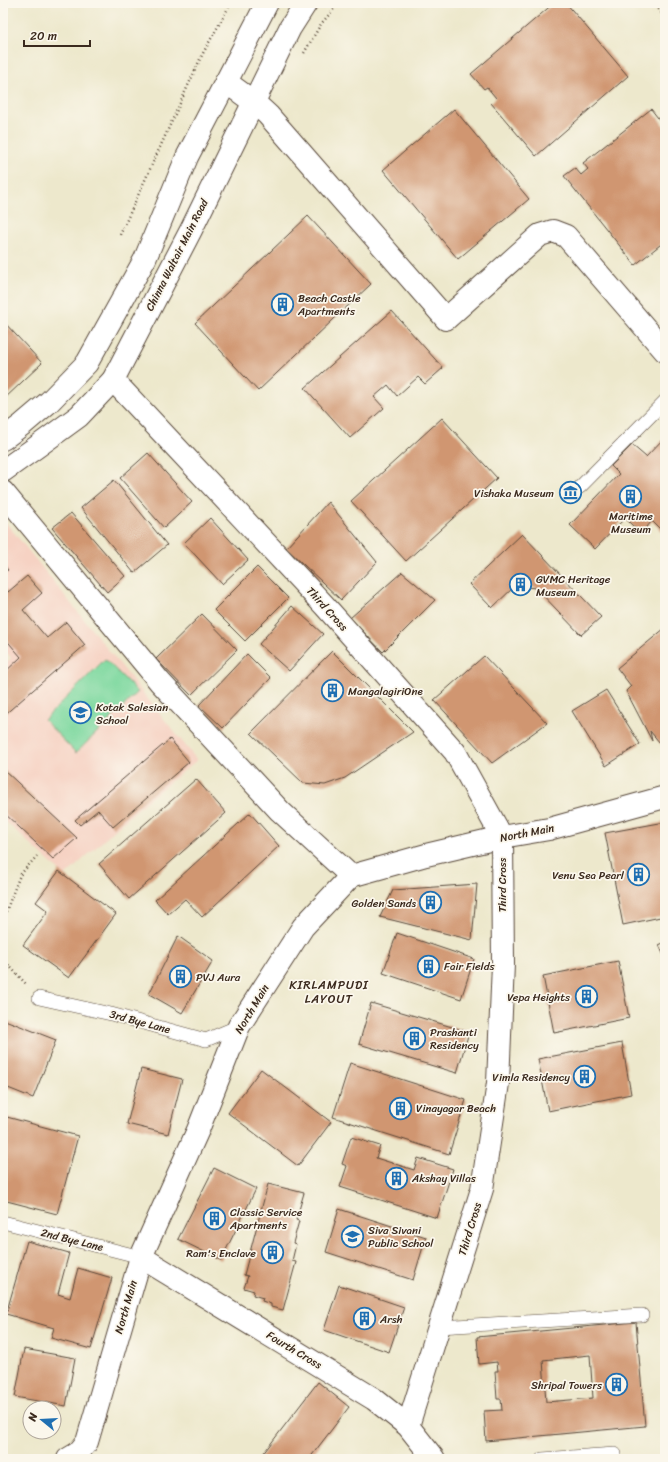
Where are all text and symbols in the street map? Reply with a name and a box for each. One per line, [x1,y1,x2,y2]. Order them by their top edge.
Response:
scale bar [24,22,90,48]
text: 20 m [30,25,57,47]
street label: Chinna Waltair Main Road [140,194,214,314]
place label: Beach Castle Apartments [297,289,361,321]
building icon: Beach Castle Apartments [270,291,296,317]
museum icon: Vishaka Museum [557,480,583,506]
building icon: Maritime Museum [618,483,644,509]
place label: Vishaka Museum [474,484,555,503]
place label: Maritime Museum [609,507,653,539]
place label: GVMC Heritage Museum [536,570,611,602]
building icon: GVMC Heritage Museum [507,572,533,598]
street label: Third Cross [302,582,353,636]
building icon: MangalagiriOne [319,678,345,704]
place label: MangalagiriOne [348,682,423,701]
place label: Kotak Salesian School [96,698,168,730]
school or university icon: Kotak Salesian School [68,700,94,726]
street label: North Main [498,818,556,848]
street label: Third Cross [493,857,512,912]
building icon: Venu Sea Pearl [626,862,652,888]
place label: Venu Sea Pearl [552,866,625,885]
building icon: Golden Sands [418,890,444,916]
place label: Golden Sands [351,894,416,913]
building icon: Fair Fields [416,953,442,979]
place label: Fair Fields [444,957,496,976]
building icon: PVJ Aura [167,964,193,990]
place label: PVJ Aura [196,968,241,987]
district label: KIRLAMPUDI LAYOUT [289,974,369,1010]
street label: North Main [230,980,274,1037]
building icon: Vepa Heights [573,984,599,1010]
place label: Vepa Heights [507,988,571,1007]
street label: 3rd Bye Lane [108,1005,173,1039]
place label: Prashanti Residency [430,1023,479,1055]
building icon: Prashanti Residency [401,1025,427,1051]
building icon: Vimla Residency [572,1064,598,1090]
place label: Vimla Residency [492,1068,570,1087]
building icon: Vinayagar Beach [387,1095,413,1121]
place label: Vinayagar Beach [416,1099,496,1118]
building icon: Akshay Villas [383,1165,409,1191]
place label: Akshay Villas [411,1169,477,1188]
street label: Third Cross [453,1200,487,1258]
place label: Classic Service Apartments [229,1203,303,1235]
building icon: Classic Service Apartments [202,1205,228,1231]
place label: Siva Sivani Public School [368,1221,434,1253]
street label: 2nd Bye Lane [39,1223,106,1257]
school or university icon: Siva Sivani Public School [340,1223,366,1249]
building icon: Ram's Enclave [259,1240,285,1266]
place label: Ram's Enclave [186,1244,256,1263]
street label: North Main [109,1278,143,1336]
building icon: Arsh [351,1306,377,1332]
place label: Arsh [379,1310,403,1329]
street label: Fourth Cross [263,1326,326,1374]
building icon: Shripal Towers [604,1372,630,1398]
place label: Shripal Towers [531,1376,603,1395]
north arrow [22,1400,62,1440]
text: N [22,1410,43,1425]

